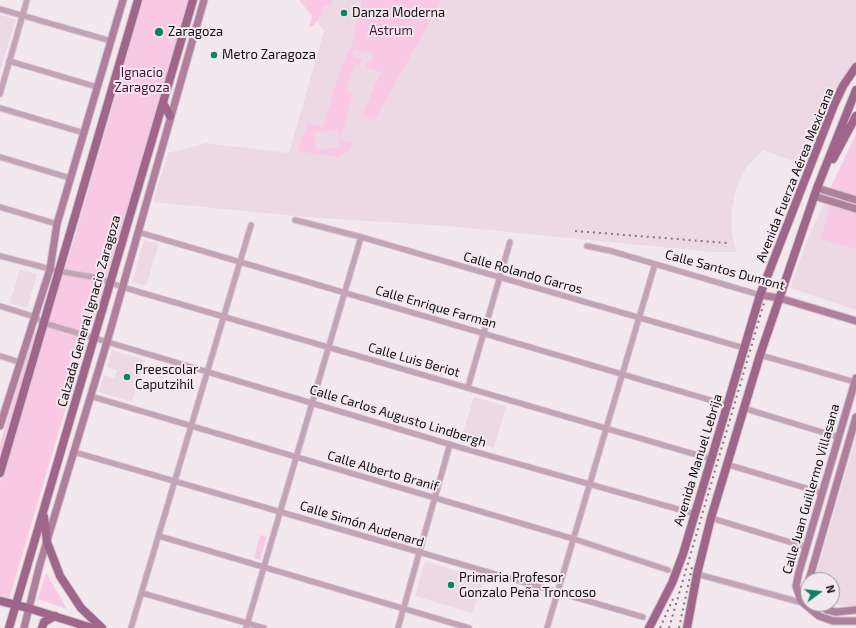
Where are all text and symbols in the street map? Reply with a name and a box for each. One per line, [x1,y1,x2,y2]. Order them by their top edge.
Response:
place label: Danza Moderna [352,5,445,21]
marker: Danza Moderna [339,8,349,18]
park label: Astrum [369,23,413,39]
place label: Zaragoza [168,24,223,40]
marker: Zaragoza [153,26,165,38]
place label: Metro Zaragoza [222,47,316,63]
marker: Metro Zaragoza [209,50,219,60]
park label: Ignacio Zaragoza [114,65,170,96]
street label: Avenida Fuerza Aérea Mexicana [753,86,837,264]
street label: Calzada General Ignacio Zaragoza [54,213,124,409]
street label: Calle Santos Dumont [663,247,787,293]
street label: Calle Rolando Garros [462,249,584,297]
street label: Calle Enrique Farman [374,282,498,332]
street label: Calle Luis Beriot [366,339,462,381]
place label: Preescolar Caputzihil [135,362,198,393]
marker: Preescolar Caputzihil [122,372,132,382]
street label: Calle Carlos Augusto Lindbergh [308,382,488,450]
street label: Avenida Manuel Lebrija [671,392,725,528]
street label: Calle Juan Guillermo Villasana [779,402,843,576]
street label: Calle Alberto Branif [326,448,440,494]
street label: Calle Simón Audenard [298,498,426,550]
place label: Primaria Profesor Gonzalo Peña Troncoso [459,570,596,601]
north arrow [800,572,840,612]
marker: Primaria Profesor Gonzalo Peña Troncoso [446,580,456,590]
text: N [824,583,838,595]

